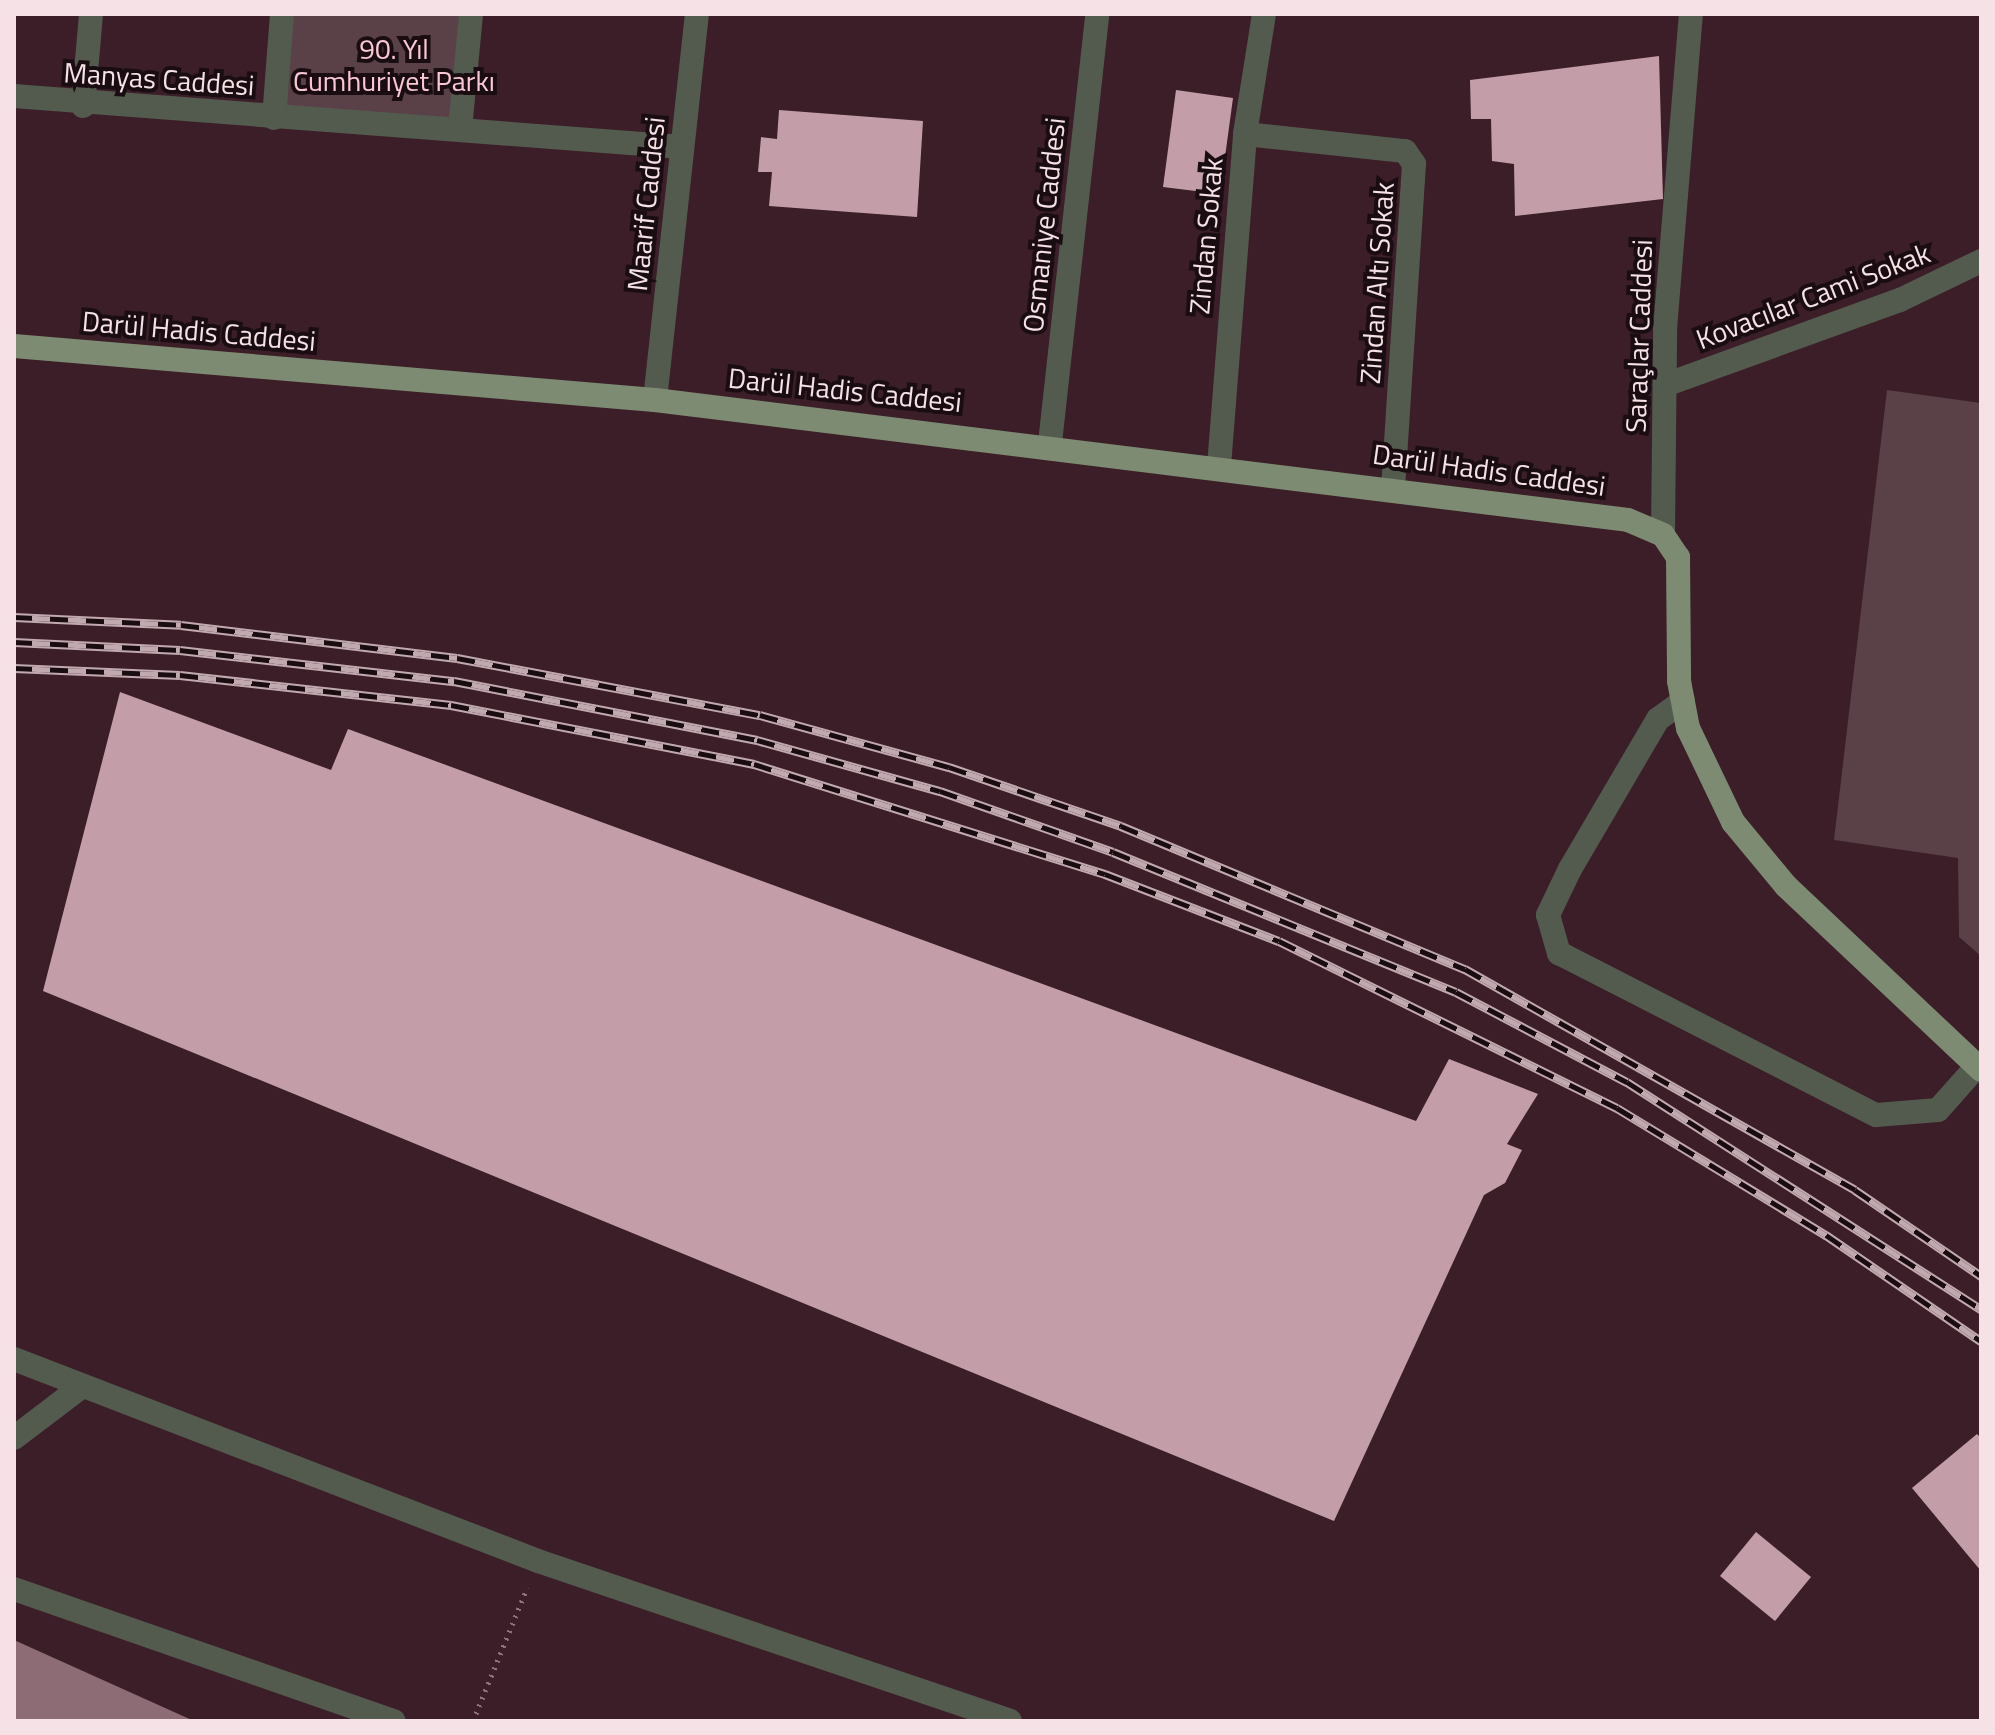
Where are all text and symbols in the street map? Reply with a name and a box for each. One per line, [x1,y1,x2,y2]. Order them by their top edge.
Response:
park label: 90. Yıl Cumhuriyet Parkı [293,32,495,98]
street label: Manyas Caddesi [63,56,255,102]
street label: Maarif Caddesi [620,115,672,293]
street label: Osmaniye Caddesi [1016,116,1072,334]
street label: Zindan Sokak [1182,156,1230,316]
street label: Zindan Altı Sokak [1353,181,1401,385]
street label: Kovacılar Cami Sokak [1691,236,1935,356]
street label: Saraçlar Caddesi [1619,239,1659,433]
street label: Darül Hadis Caddesi [81,304,317,358]
street label: Darül Hadis Caddesi [727,361,963,419]
street label: Darül Hadis Caddesi [1371,437,1607,503]

